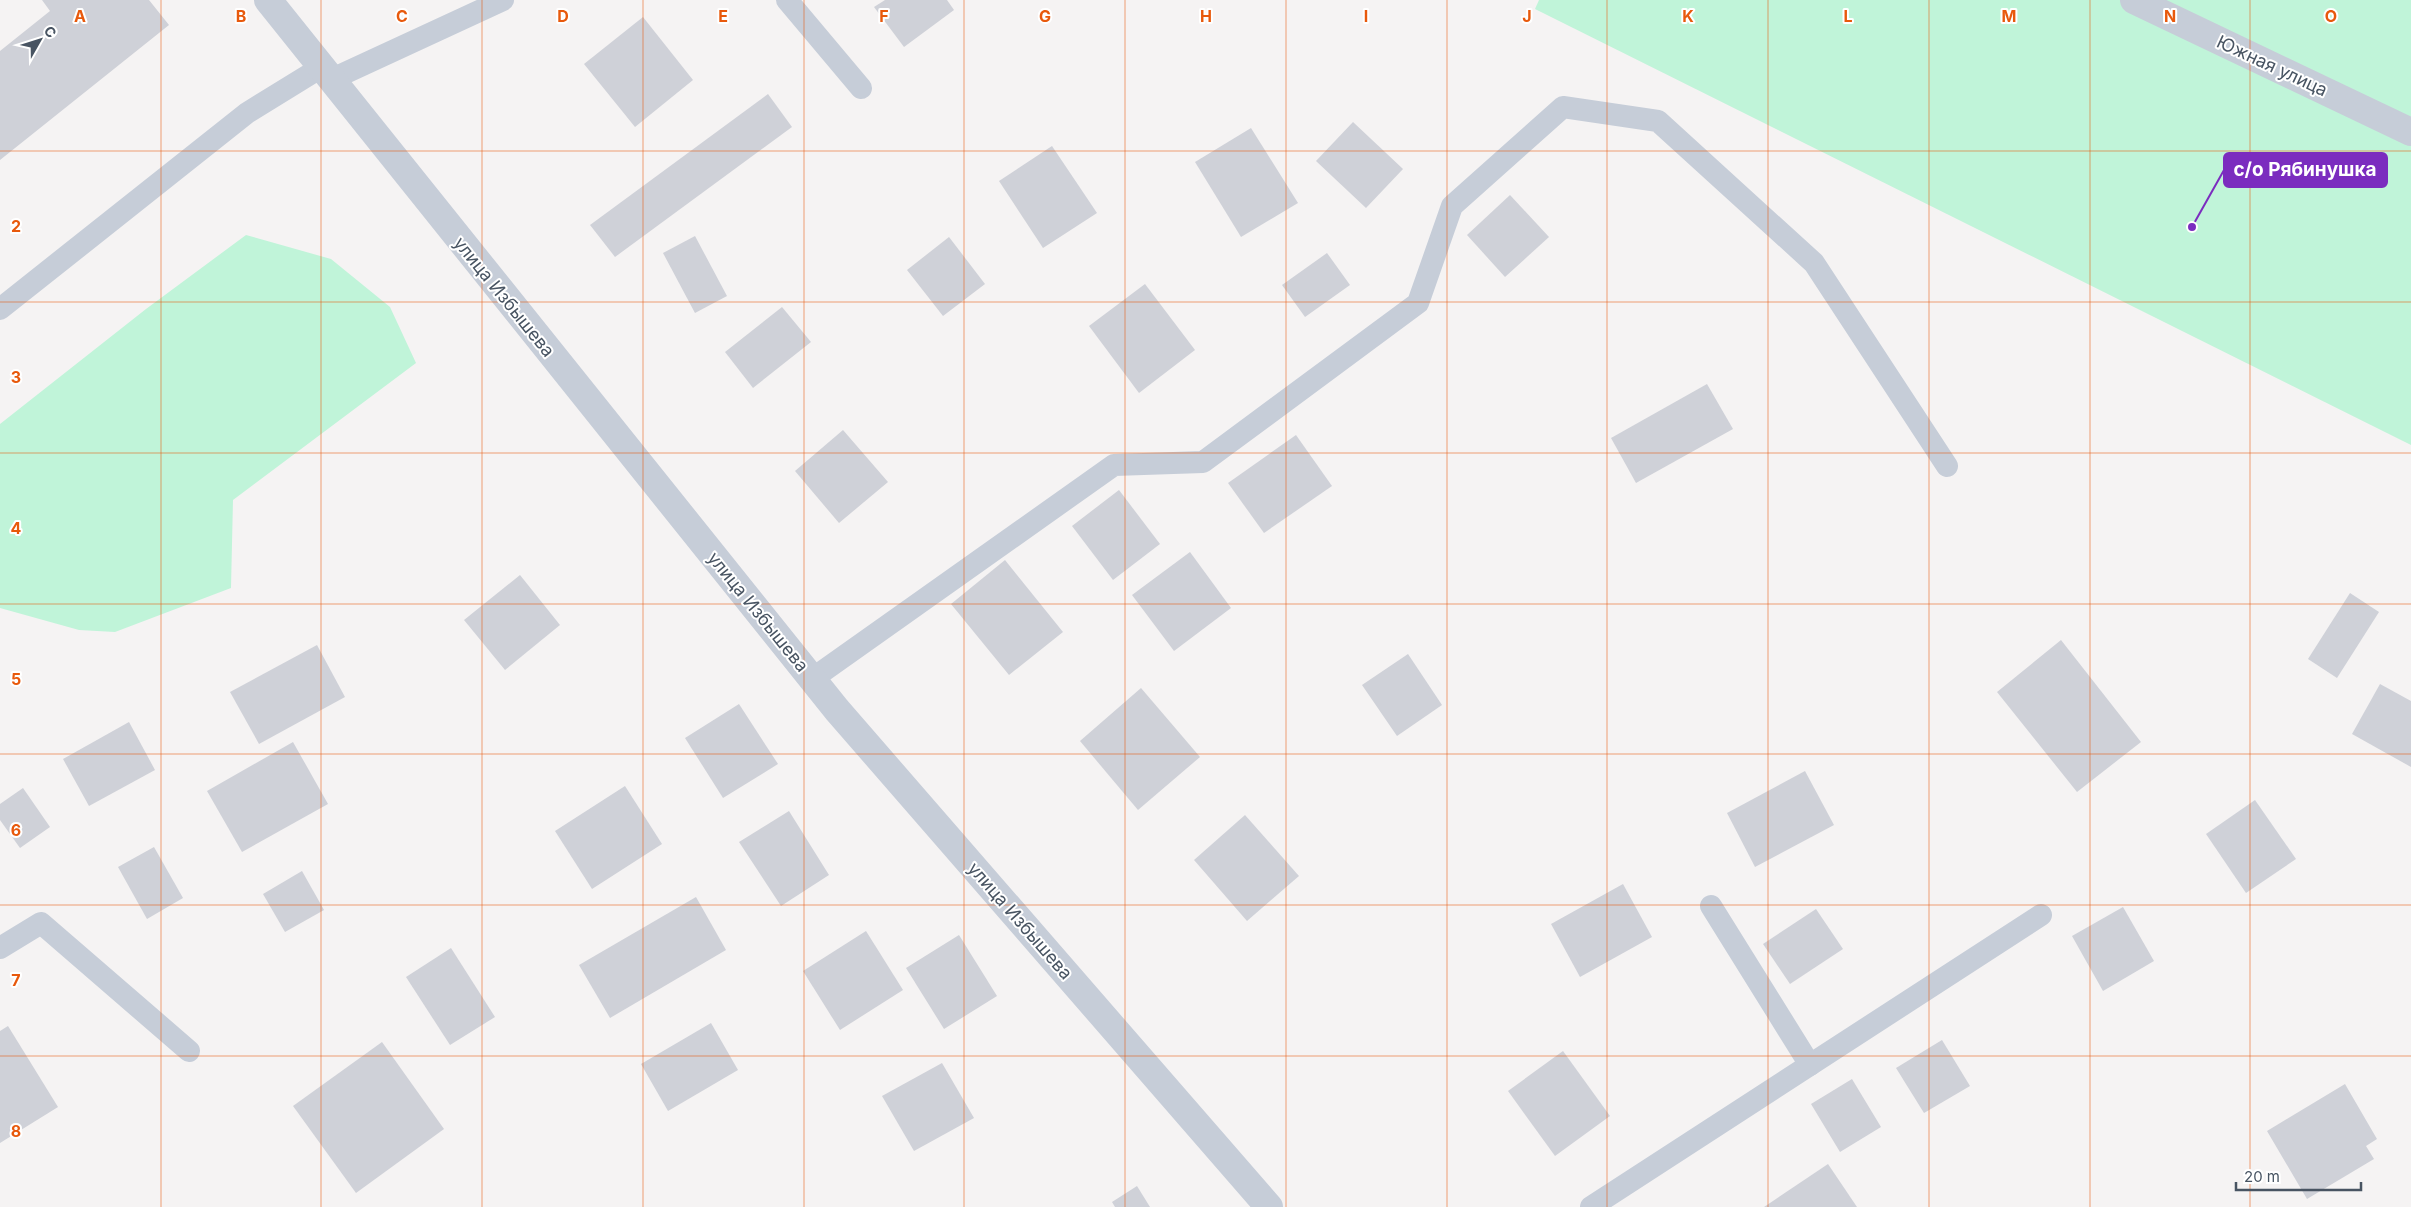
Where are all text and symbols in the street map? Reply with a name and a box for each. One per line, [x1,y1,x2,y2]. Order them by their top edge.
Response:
text: A [74,6,86,26]
text: B [236,6,246,26]
text: C [396,6,408,26]
text: D [557,6,569,26]
text: E [718,6,728,26]
text: F [879,6,889,26]
text: G [1039,6,1051,26]
text: H [1200,6,1212,26]
text: I [1364,6,1368,26]
text: J [1522,6,1532,26]
text: K [1682,6,1694,26]
text: L [1843,6,1853,26]
text: M [2002,6,2016,26]
text: N [2164,6,2176,26]
text: O [2325,6,2337,26]
north arrow [15,15,65,65]
text: С [41,22,60,41]
street label: Южная улица [2213,31,2331,100]
callout: с/о Рябинушка [2224,153,2387,187]
text: с/о Рябинушка [2233,158,2377,181]
text: 2 [11,216,21,236]
street label: улица Избышева [450,233,559,361]
text: 3 [11,367,21,387]
text: 4 [11,518,22,538]
street label: улица Избышева [704,548,813,676]
text: 5 [11,669,21,689]
text: 6 [11,820,21,840]
street label: улица Избышева [964,858,1077,983]
text: 7 [11,970,21,990]
text: 8 [11,1121,21,1141]
scale bar [2236,1160,2361,1192]
text: 20 m [2244,1167,2280,1186]

